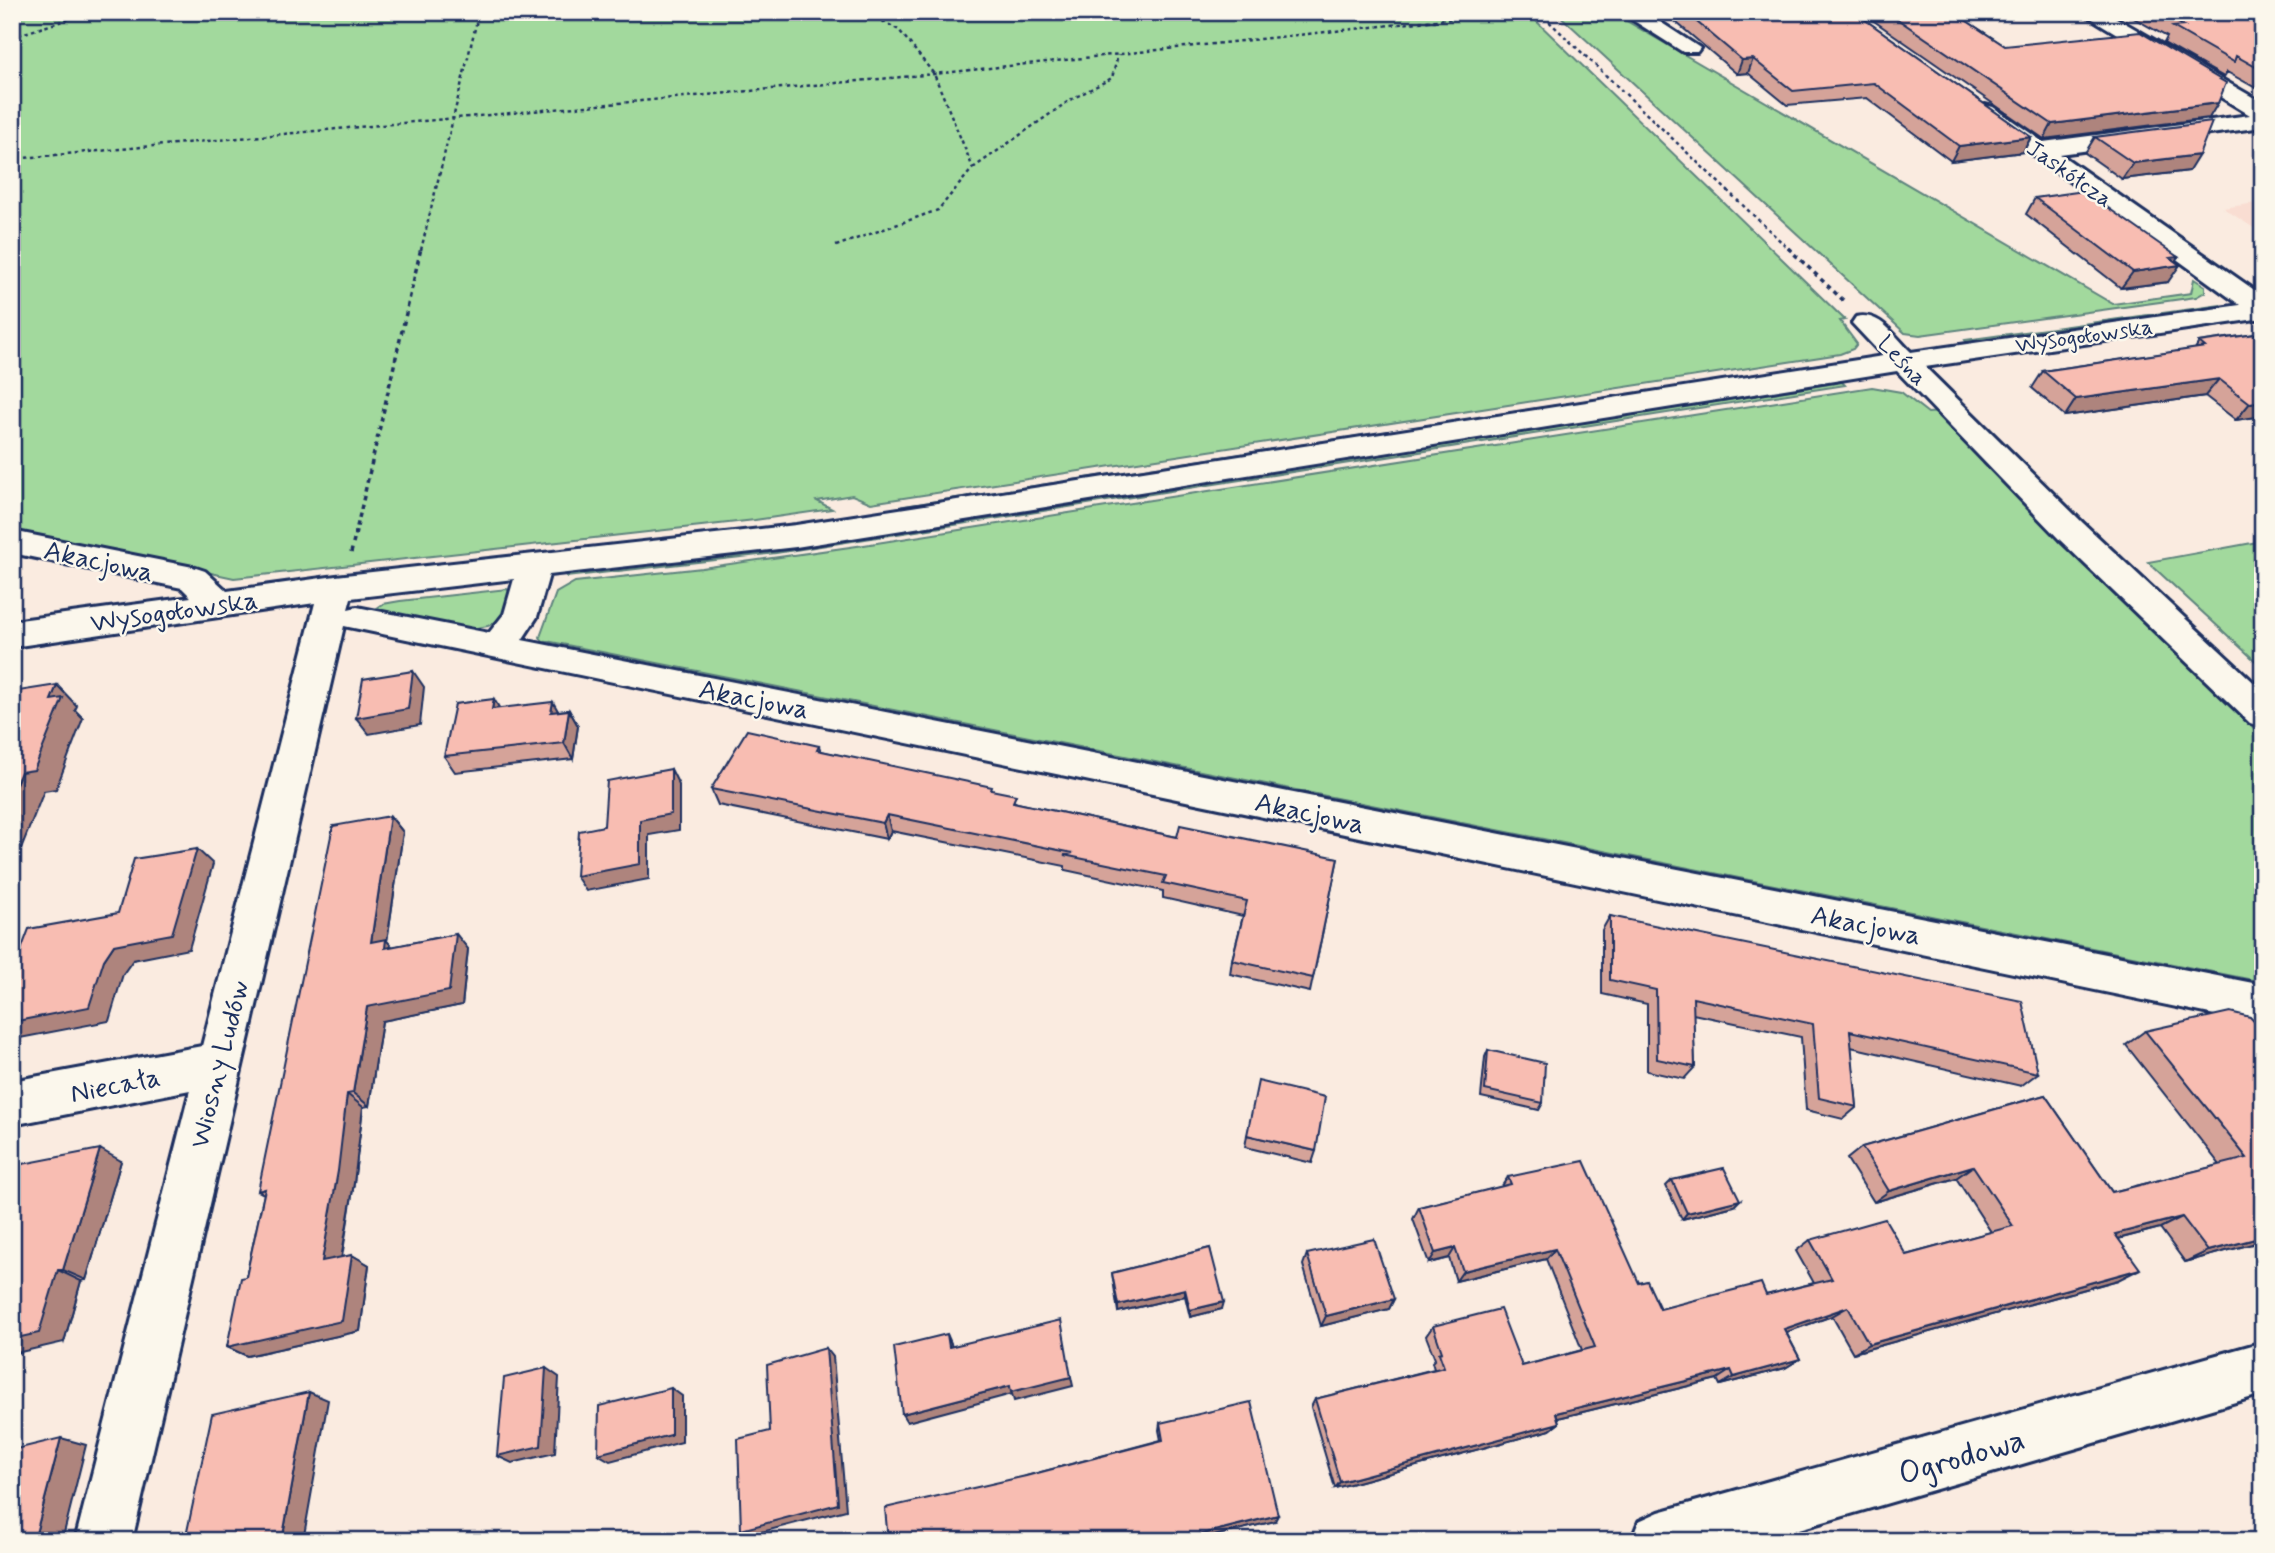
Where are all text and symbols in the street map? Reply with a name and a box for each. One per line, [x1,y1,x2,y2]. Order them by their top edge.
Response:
street label: Jaskółcza [2020,134,2118,215]
street label: Wysogotowska [2014,312,2155,361]
street label: Leśna [1870,330,1933,393]
street label: Akacjowa [40,533,157,592]
street label: Wysogotowska [88,582,260,643]
street label: Akacjowa [695,672,812,729]
street label: Akacjowa [1251,785,1368,844]
street label: Akacjowa [1807,898,1924,955]
street label: Wiosny Ludów [182,977,259,1153]
street label: Niecała [67,1060,164,1113]
street label: Ogrodowa [1893,1419,2030,1497]

